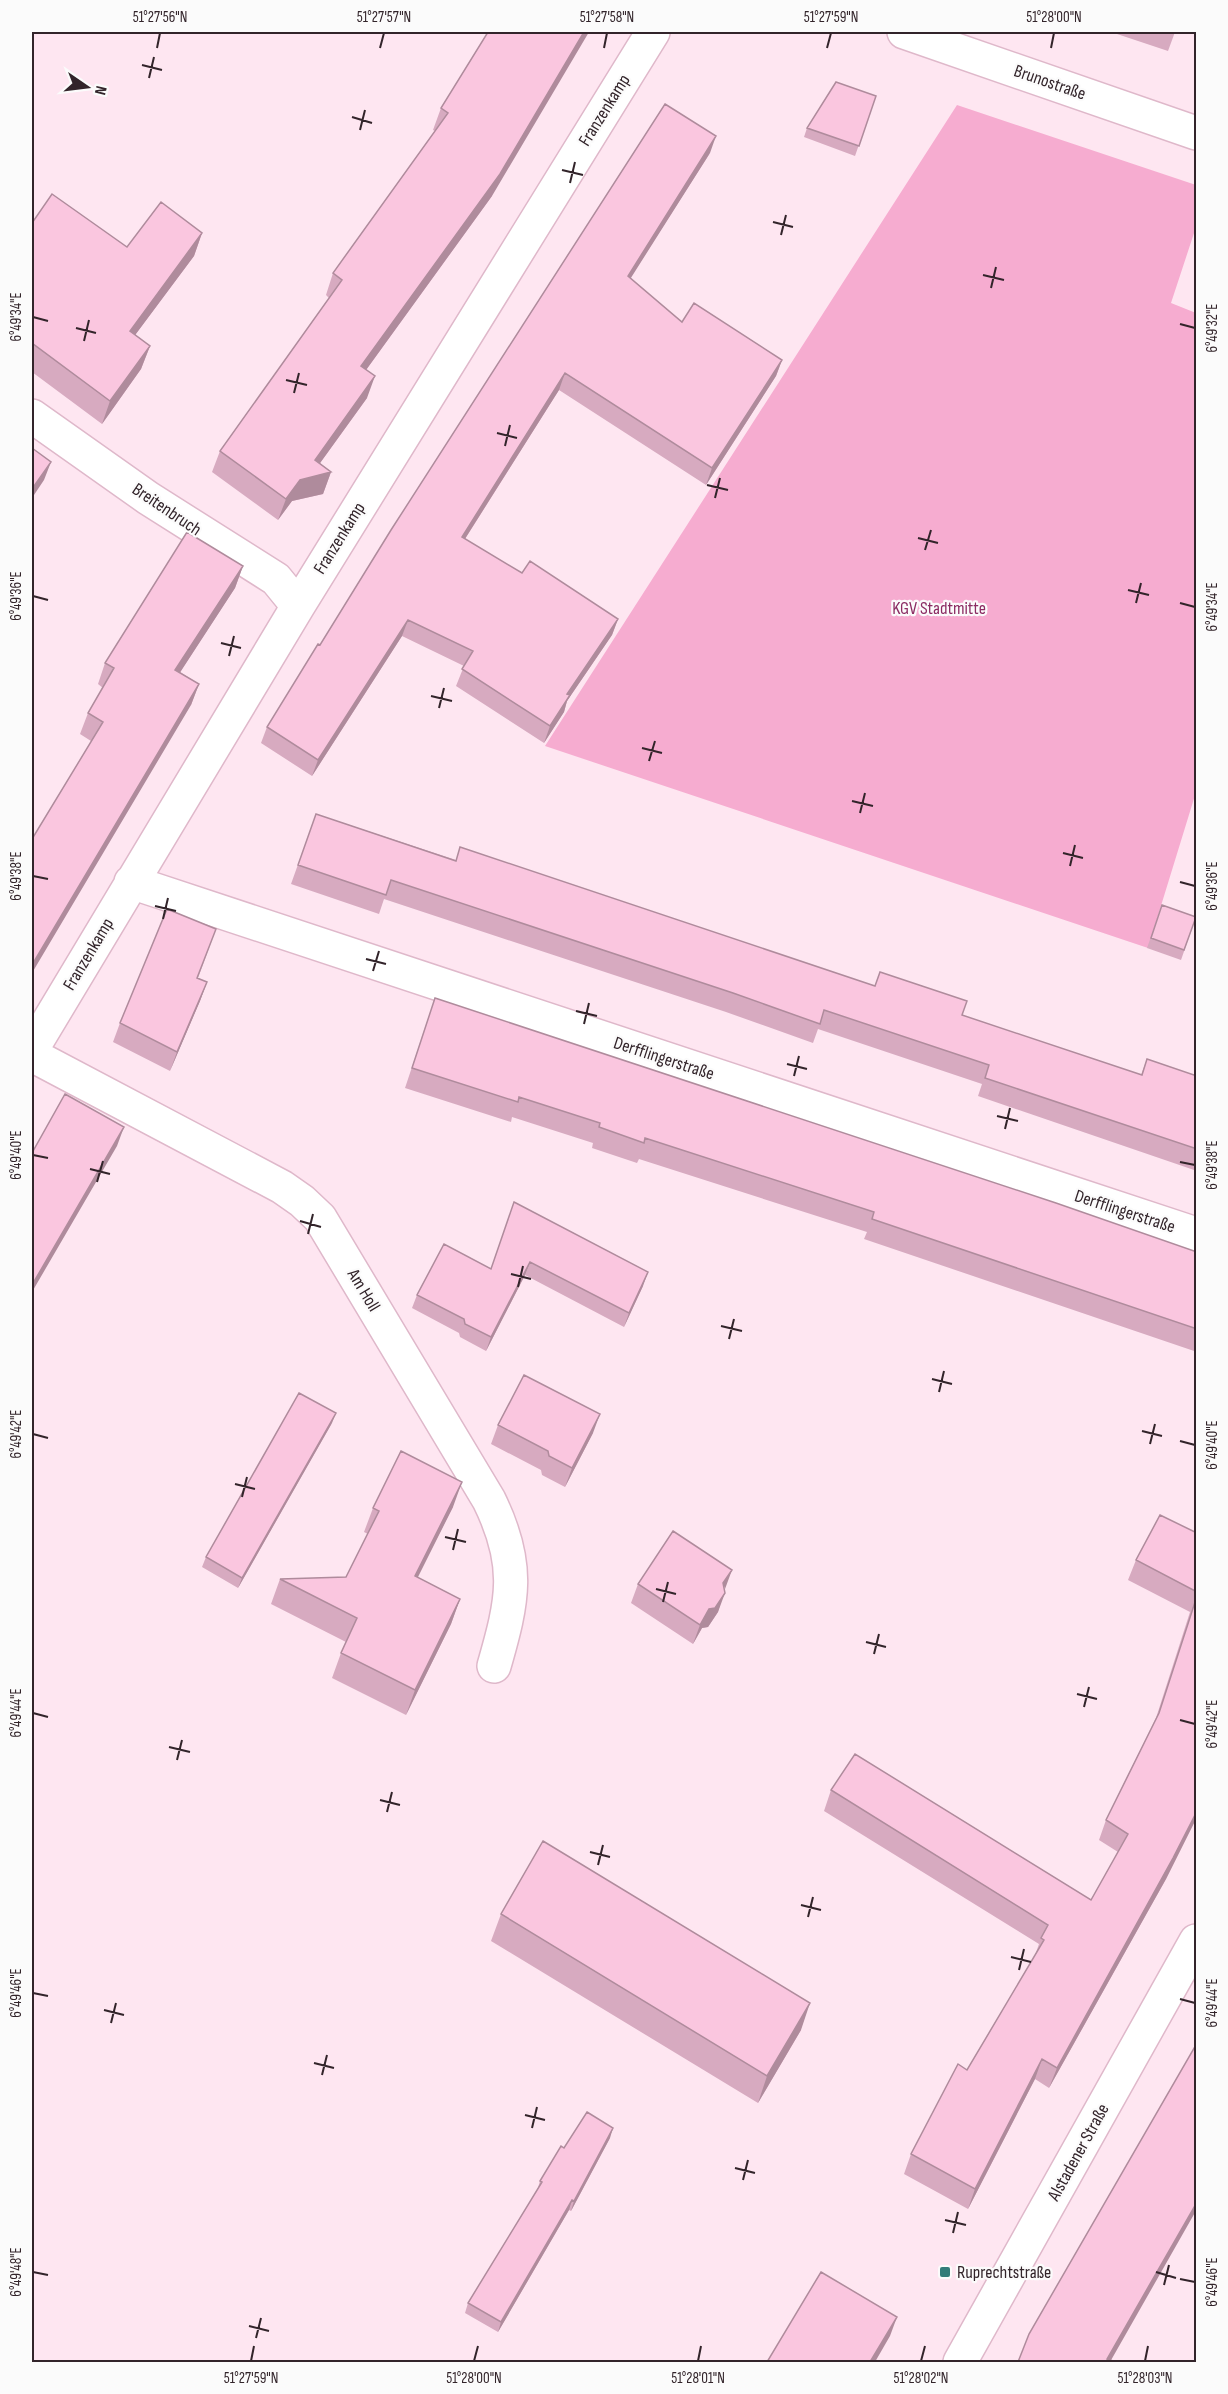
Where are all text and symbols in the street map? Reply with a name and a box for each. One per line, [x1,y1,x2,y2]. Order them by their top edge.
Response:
text: 51°27'56"N [133,8,187,27]
text: 51°27'57"N [357,8,411,27]
text: 51°27'58"N [580,8,634,27]
text: 51°27'59"N [804,8,858,27]
text: 51°28'00"N [1026,8,1082,27]
north arrow [57,57,117,117]
street label: Brunostraße [1011,60,1088,105]
street label: Franzenkamp [574,71,635,150]
text: N [90,84,110,97]
text: 6°49'34"E [7,292,26,342]
text: 6°49'32"E [1203,303,1222,353]
street label: Breitenbruch [128,479,205,540]
street label: Franzenkamp [309,499,370,578]
text: 6°49'36"E [7,571,26,621]
text: 6°49'34"E [1203,582,1222,632]
park label: KGV Stadtmitte [892,598,986,619]
text: 6°49'38"E [7,851,26,901]
text: 6°49'36"E [1203,861,1222,911]
street label: Franzenkamp [59,914,118,994]
street label: Derfflingerstraße [611,1032,717,1085]
text: 6°49'40"E [7,1130,26,1180]
text: 6°49'38"E [1203,1140,1222,1190]
street label: Derfflingerstraße [1072,1185,1178,1238]
street label: Am Holl [342,1264,384,1315]
text: 6°49'42"E [7,1409,26,1459]
text: 6°49'40"E [1203,1420,1222,1470]
text: 6°49'44"E [7,1688,26,1738]
text: 6°49'42"E [1203,1699,1222,1749]
text: 6°49'46"E [7,1968,26,2018]
text: 6°49'44"E [1203,1978,1222,2028]
street label: Alstadener Straße [1043,2100,1114,2205]
text: 6°49'48"E [7,2247,26,2297]
text: 6°49'46"E [1203,2257,1222,2307]
place label: Ruprechtstraße [957,2262,1051,2283]
marker: Ruprechtstraße [938,2265,952,2279]
text: 51°27'59"N [224,2369,278,2388]
text: 51°28'00"N [446,2369,502,2388]
text: 51°28'01"N [671,2369,725,2388]
text: 51°28'02"N [894,2369,948,2388]
text: 51°28'03"N [1118,2369,1172,2388]

